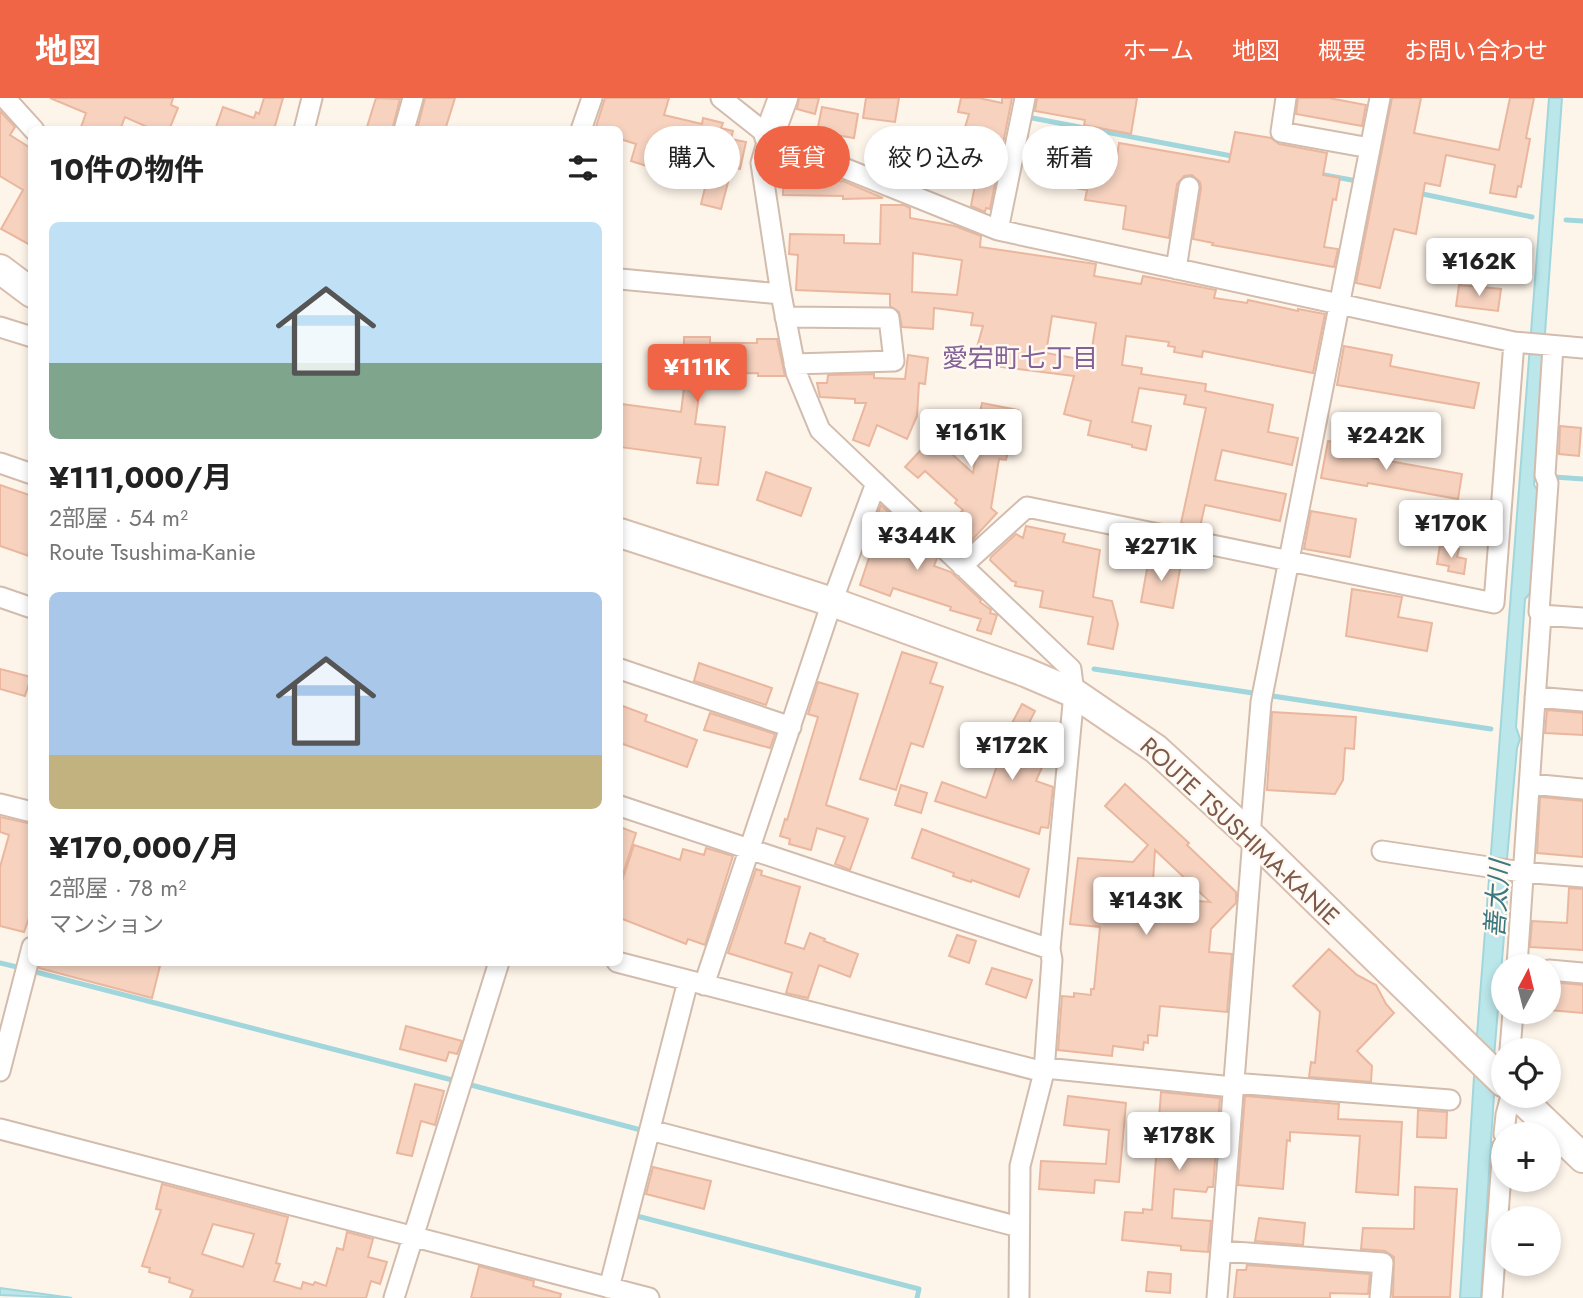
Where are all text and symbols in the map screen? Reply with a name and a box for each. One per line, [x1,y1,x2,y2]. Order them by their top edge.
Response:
text: 地図 [35,27,101,74]
text: ホーム [1123,33,1194,68]
text: 地図 [1232,33,1280,68]
text: 概要 [1318,33,1366,68]
text: お問い合わせ [1404,33,1548,68]
chip: 購入 [644,126,740,189]
chip: 賃貸 [754,126,850,189]
chip: 絞り込み [864,126,1008,189]
chip: 新着 [1022,126,1118,189]
text: 10件の物件 [49,148,204,191]
icon: filters [564,149,602,187]
pin: ¥162K [1430,238,1528,298]
text: ¥162K [1442,244,1516,278]
icon: home [263,268,389,394]
district label: 愛宕町七丁目 [942,339,1098,377]
pin: ¥111K [648,344,746,404]
text: ¥111K [664,350,730,384]
pin: ¥161K [922,410,1020,469]
pin: ¥242K [1337,412,1435,472]
text: ¥161K [936,415,1006,449]
text: ¥242K [1347,418,1425,452]
text: ¥111,000/月 [49,456,232,499]
pin: ¥170K [1402,500,1500,560]
text: 2部屋 · 54 m² [49,501,188,535]
text: ¥170K [1415,506,1487,540]
pin: ¥344K [868,512,966,572]
text: ¥344K [878,518,956,552]
pin: ¥271K [1112,524,1210,583]
text: ¥271K [1125,529,1197,563]
text: Route Tsushima-Kanie [49,535,256,569]
icon: home [263,638,389,764]
pin: ¥172K [963,722,1061,782]
text: ¥172K [976,728,1048,762]
street label: ROUTE TSUSHIMA-KANIE [1132,729,1348,933]
text: ¥170,000/月 [49,826,240,869]
water label: 善太川 [1475,856,1519,939]
text: 2部屋 · 78 m² [49,871,186,905]
pin: ¥143K [1097,878,1195,937]
text: ¥143K [1109,883,1183,917]
text: マンション [49,907,164,941]
north arrow [1491,954,1561,1024]
map controls [1491,954,1561,1276]
button: locate [1491,1038,1561,1108]
pin: ¥178K [1130,1112,1228,1172]
text: ¥178K [1143,1118,1215,1152]
button: + [1491,1122,1561,1192]
button: − [1491,1206,1561,1276]

